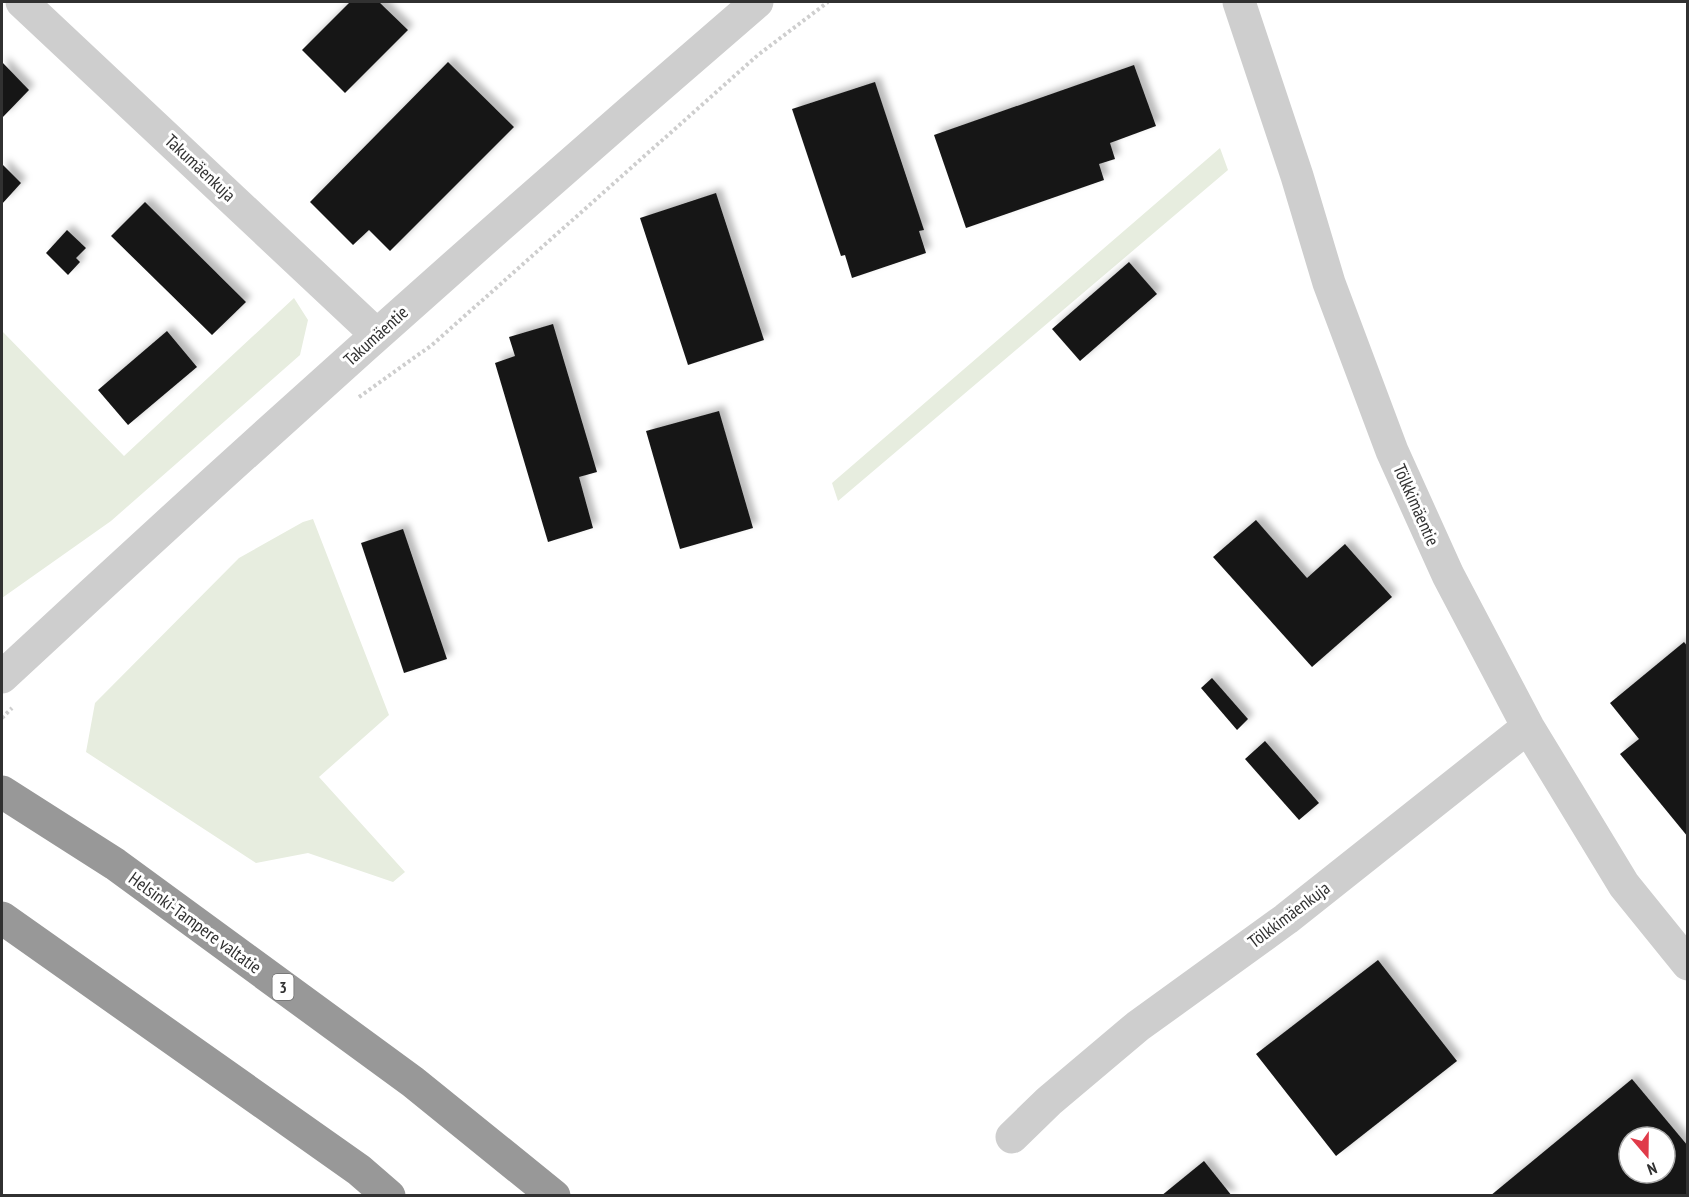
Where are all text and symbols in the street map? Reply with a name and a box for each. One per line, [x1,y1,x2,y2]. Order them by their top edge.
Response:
street label: Takumäenkuja [160,129,241,206]
street label: Takumäentie [339,301,413,371]
street label: Tölkkimäentie [1388,460,1445,549]
street label: Helsinki-Tampere valtatie [124,867,266,979]
street label: Tölkkimäenkuja [1243,876,1334,953]
road number: 3 [272,974,294,1000]
north arrow [1617,1125,1677,1185]
text: N [1645,1158,1660,1180]

